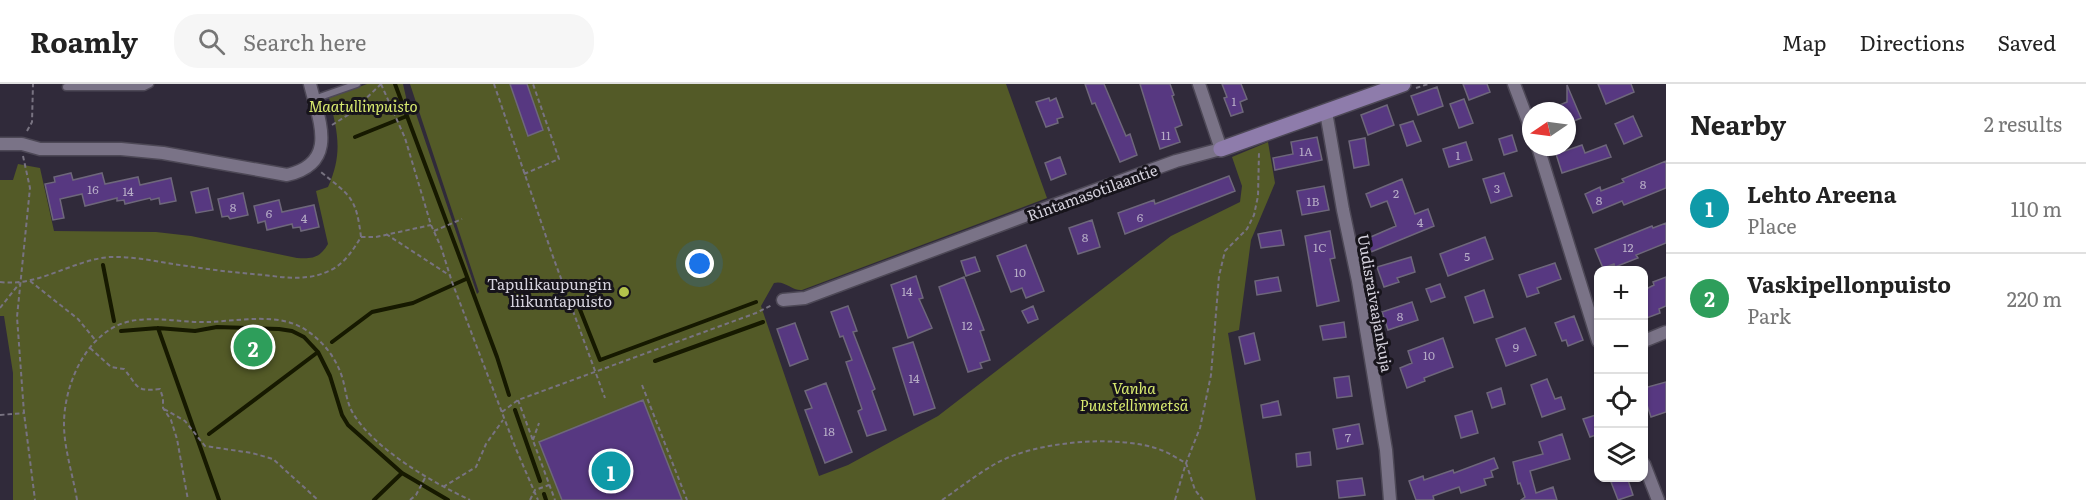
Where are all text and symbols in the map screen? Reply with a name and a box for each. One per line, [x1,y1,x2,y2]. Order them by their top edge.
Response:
search box [174,14,594,68]
text: Roamly [30,20,138,62]
icon: search [195,25,228,58]
text: Search here [243,25,366,58]
text: Map [1782,26,1827,57]
text: Directions [1860,26,1965,57]
text: Saved [1998,26,2056,57]
house number: 1 [1232,92,1237,110]
park label: Maatullinpuisto [308,94,418,117]
north arrow [1522,102,1576,156]
text: Nearby [1690,104,1786,143]
text: 2 results [1984,108,2062,138]
house number: 11 [1161,126,1171,144]
house number: 1A [1299,142,1313,160]
house number: 1 [1456,146,1461,164]
street label: Rintamasotilaantie [1023,158,1161,226]
house number: 8 [1640,175,1647,193]
text: Lehto Areena [1747,177,1896,210]
house number: 3 [1494,179,1500,197]
house number: 16 [87,180,99,198]
house number: 14 [122,182,134,200]
house number: 2 [1393,184,1399,202]
house number: 8 [1596,191,1603,209]
house number: 1B [1307,192,1319,210]
text: 1 [1705,193,1714,223]
text: 110 m [2011,193,2062,223]
house number: 8 [230,198,237,216]
house number: 6 [266,204,273,222]
house number: 6 [1137,208,1144,226]
house number: 4 [301,209,308,227]
text: Place [1747,210,1797,240]
house number: 4 [1417,213,1424,231]
house number: 8 [1082,228,1089,246]
street label: Uudisraivaajankuja [1353,232,1400,375]
house number: 1C [1313,238,1327,256]
house number: 12 [1623,238,1633,256]
house number: 5 [1464,247,1470,265]
your location [685,249,714,278]
house number: 10 [1014,263,1026,281]
map controls [1594,266,1648,482]
button: + [1594,266,1648,320]
text: Vaskipellonpuisto [1747,267,1951,300]
place label: Tapulikaupungin liikuntapuisto [487,272,612,312]
house number: 14 [901,282,913,300]
text: 2 [1704,283,1715,313]
text: 220 m [2007,283,2062,313]
marker: Tapulikaupungin liikuntapuisto [617,285,631,299]
text: Park [1747,300,1791,330]
house number: 8 [1397,307,1404,325]
house number: 12 [962,316,972,334]
button: − [1594,320,1648,374]
pin: 2 [234,324,272,370]
house number: 9 [1513,338,1519,356]
house number: 10 [1423,346,1435,364]
house number: 14 [908,369,920,387]
button: locate [1594,374,1648,428]
park label: Vanha Puustellinmetsä [1080,376,1189,416]
house number: 18 [823,422,835,440]
house number: 7 [1345,428,1351,446]
button: layers [1594,428,1648,482]
pin: 1 [592,448,630,494]

